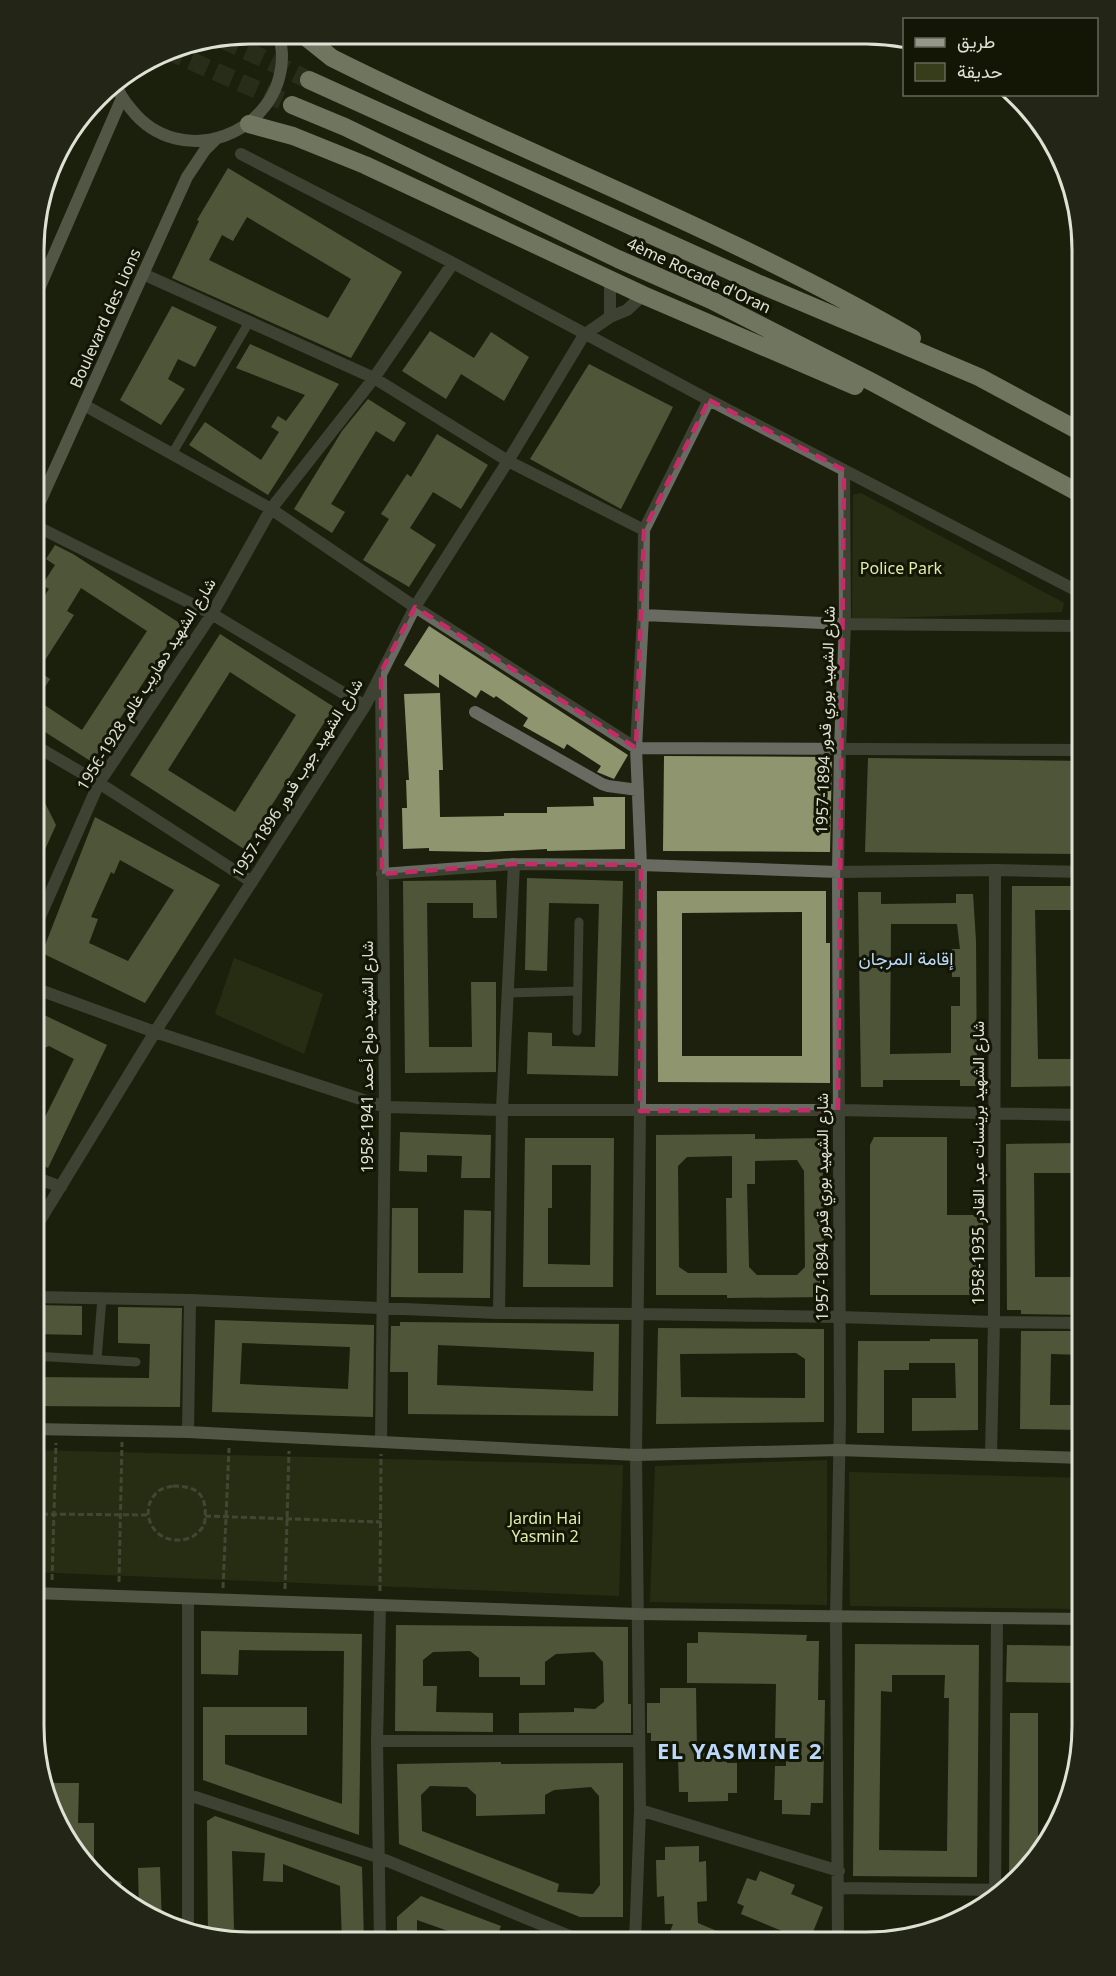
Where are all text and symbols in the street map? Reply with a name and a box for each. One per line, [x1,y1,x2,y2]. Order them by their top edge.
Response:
legend [903,18,1098,96]
text: طريق [957,29,995,53]
text: حديقة [957,59,1003,83]
street label: 4ème Rocade d'Oran [623,232,775,318]
street label: Boulevard des Lions [64,245,146,391]
park label: Police Park [860,557,943,579]
street label: شارع الشهيد دهاريب غالم 1928-1956 [71,573,222,795]
street label: شارع الشهيد بوري قدور 1894-1957 [810,606,843,835]
street label: شارع الشهيد جوب قدور 1896-1957 [226,674,369,883]
street label: شارع الشهيد دواح أحمد 1941-1958 [356,941,379,1173]
district label: إقامة المرجان [859,946,953,971]
street label: شارع الشهيد برينسات عبد القادر 1935-1958 [967,1021,990,1305]
street label: شارع الشهيد بوري قدور 1894-1957 [811,1093,836,1321]
park label: Jardin Hai Yasmin 2 [507,1507,581,1547]
district label: EL YASMINE 2 [657,1735,823,1765]

